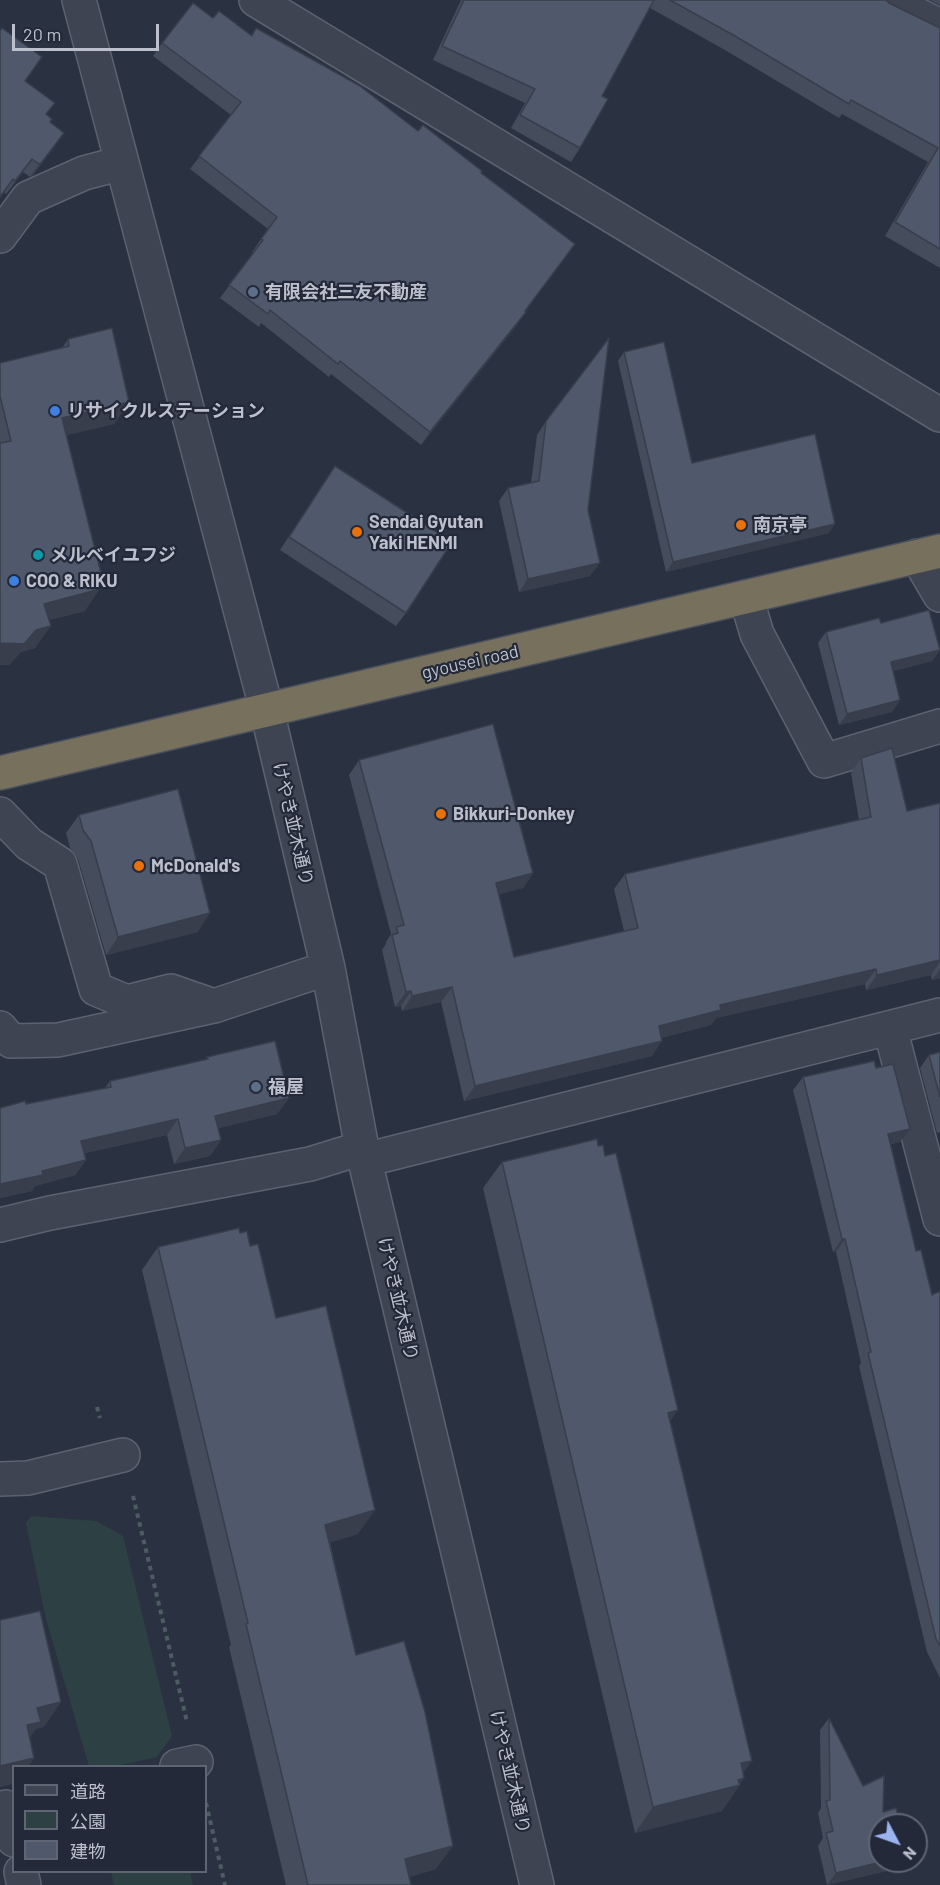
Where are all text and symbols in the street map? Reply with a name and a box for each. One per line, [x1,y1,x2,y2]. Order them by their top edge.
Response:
scale bar [15,12,162,50]
text: 20 m [23,23,61,45]
place label: 有限会社三友不動産 [265,281,427,303]
marker: 有限会社三友不動産 [246,285,260,299]
place label: リサイクルステーション [67,400,265,422]
marker: リサイクルステーション [48,404,62,418]
place label: Sendai Gyutan Yaki HENMI [369,511,483,554]
place label: 南京亭 [753,514,807,536]
marker: 南京亭 [734,518,748,532]
marker: Sendai Gyutan Yaki HENMI [350,525,364,539]
place label: メルベイユフジ [50,544,176,566]
marker: メルベイユフジ [31,548,45,562]
place label: COO & RIKU [26,570,118,592]
marker: COO & RIKU [7,574,21,588]
street label: gyousei road [419,640,521,684]
street label: けやき並木通り [268,760,318,888]
place label: Bikkuri-Donkey [453,803,575,825]
marker: Bikkuri-Donkey [434,807,448,821]
place label: McDonald's [151,855,240,877]
marker: McDonald's [132,859,146,873]
place label: 福屋 [268,1076,304,1098]
marker: 福屋 [249,1080,263,1094]
street label: けやき並木通り [373,1235,423,1363]
street label: けやき並木通り [485,1708,535,1836]
legend [12,1765,207,1873]
text: 道路 [70,1780,106,1802]
text: 公園 [70,1810,106,1832]
north arrow [868,1813,928,1873]
text: 建物 [70,1840,106,1862]
text: N [900,1844,921,1864]

